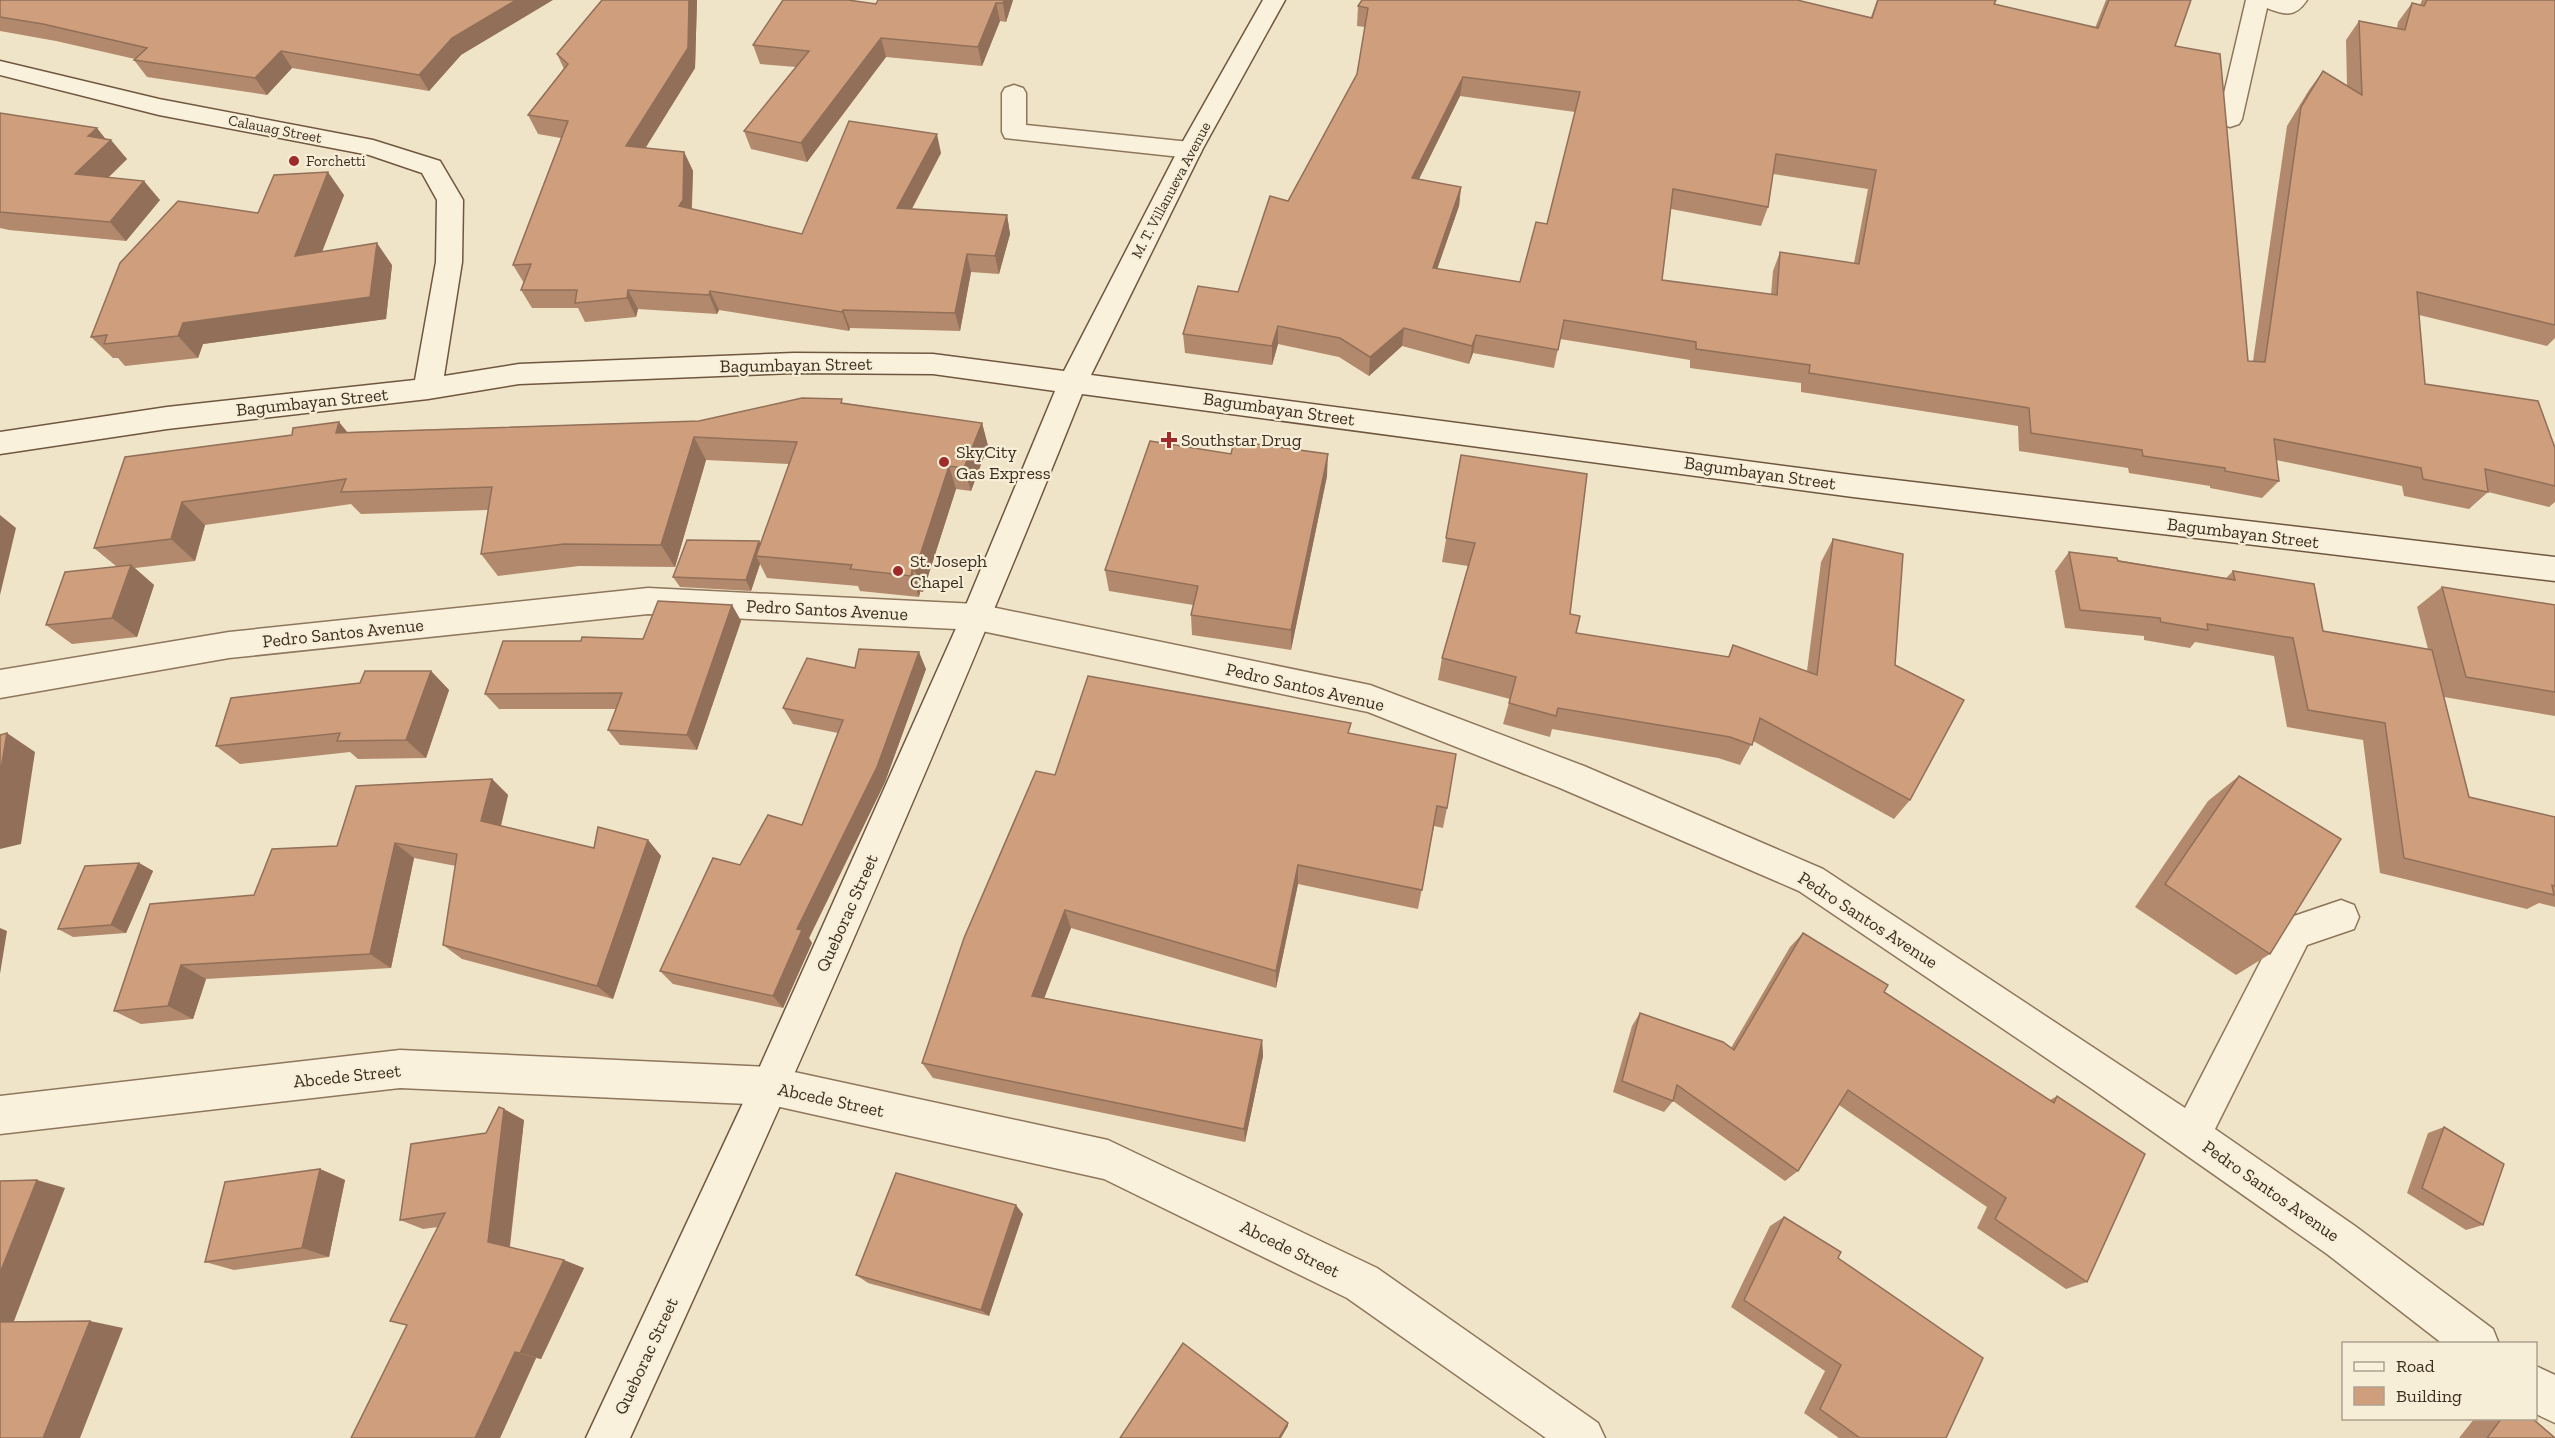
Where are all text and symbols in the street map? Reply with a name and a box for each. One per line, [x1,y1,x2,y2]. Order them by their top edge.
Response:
street label: Calauag Street [227,111,324,147]
street label: M. T. Villanueva Avenue [1127,119,1215,261]
place label: Forchetti [306,152,366,170]
marker: Forchetti [287,154,301,168]
street label: Bagumbayan Street [719,353,873,377]
street label: Bagumbayan Street [235,383,389,421]
street label: Bagumbayan Street [1202,387,1356,431]
place label: Southstar Drug [1181,429,1302,451]
marker: Southstar Drug [1162,433,1176,447]
place label: SkyCity Gas Express [956,441,1051,484]
street label: Bagumbayan Street [1683,451,1837,495]
marker: SkyCity Gas Express [937,455,951,469]
street label: Bagumbayan Street [2166,513,2320,553]
place label: St. Joseph Chapel [910,550,987,593]
marker: St. Joseph Chapel [891,564,905,578]
street label: Pedro Santos Avenue [745,595,909,625]
street label: Pedro Santos Avenue [261,614,425,652]
street label: Pedro Santos Avenue [1224,658,1386,716]
street label: Queborac Street [811,850,883,975]
street label: Pedro Santos Avenue [1794,867,1942,973]
street label: Abcede Street [292,1059,402,1093]
street label: Abcede Street [776,1078,886,1122]
street label: Pedro Santos Avenue [2198,1135,2344,1247]
street label: Abcede Street [1237,1215,1344,1283]
street label: Queborac Street [609,1294,683,1418]
legend [2342,1342,2537,1420]
text: Road [2396,1355,2435,1377]
text: Building [2396,1385,2462,1407]

